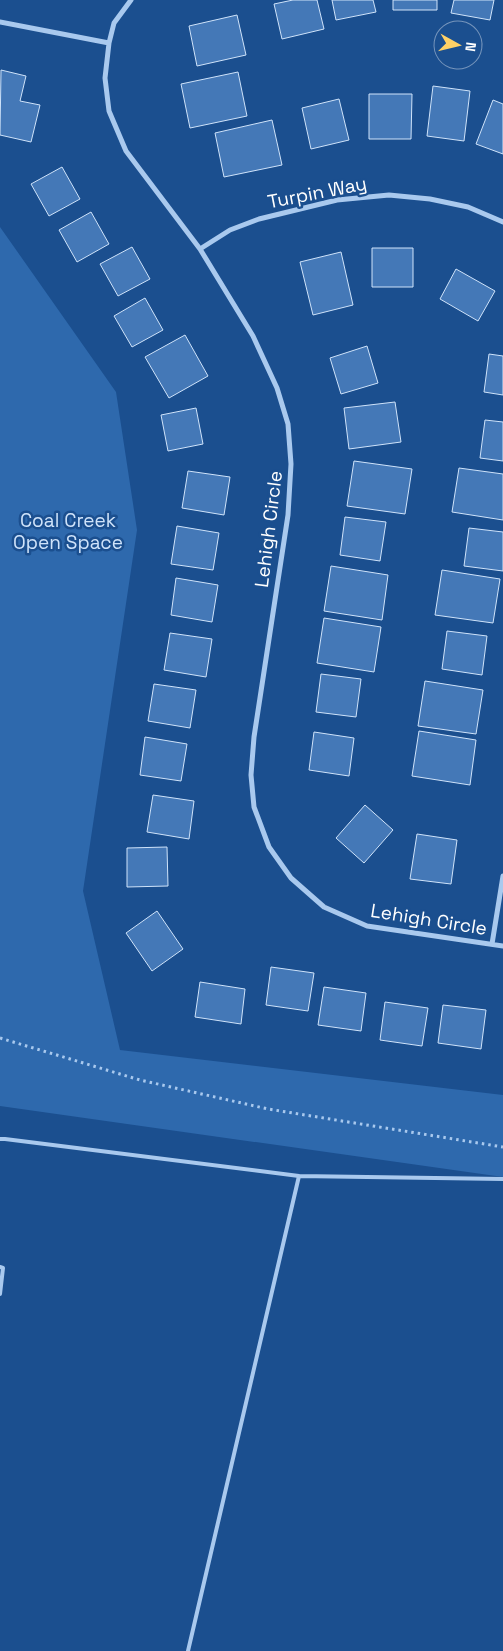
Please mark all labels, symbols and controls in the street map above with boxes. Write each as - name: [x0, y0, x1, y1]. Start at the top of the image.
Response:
- north arrow: [433, 20, 483, 70]
- text: N: [461, 41, 480, 53]
- street label: Turpin Way: [265, 171, 369, 214]
- street label: Lehigh Circle: [249, 469, 288, 589]
- park label: Coal Creek Open Space: [13, 508, 123, 555]
- street label: Lehigh Circle: [369, 898, 489, 941]

